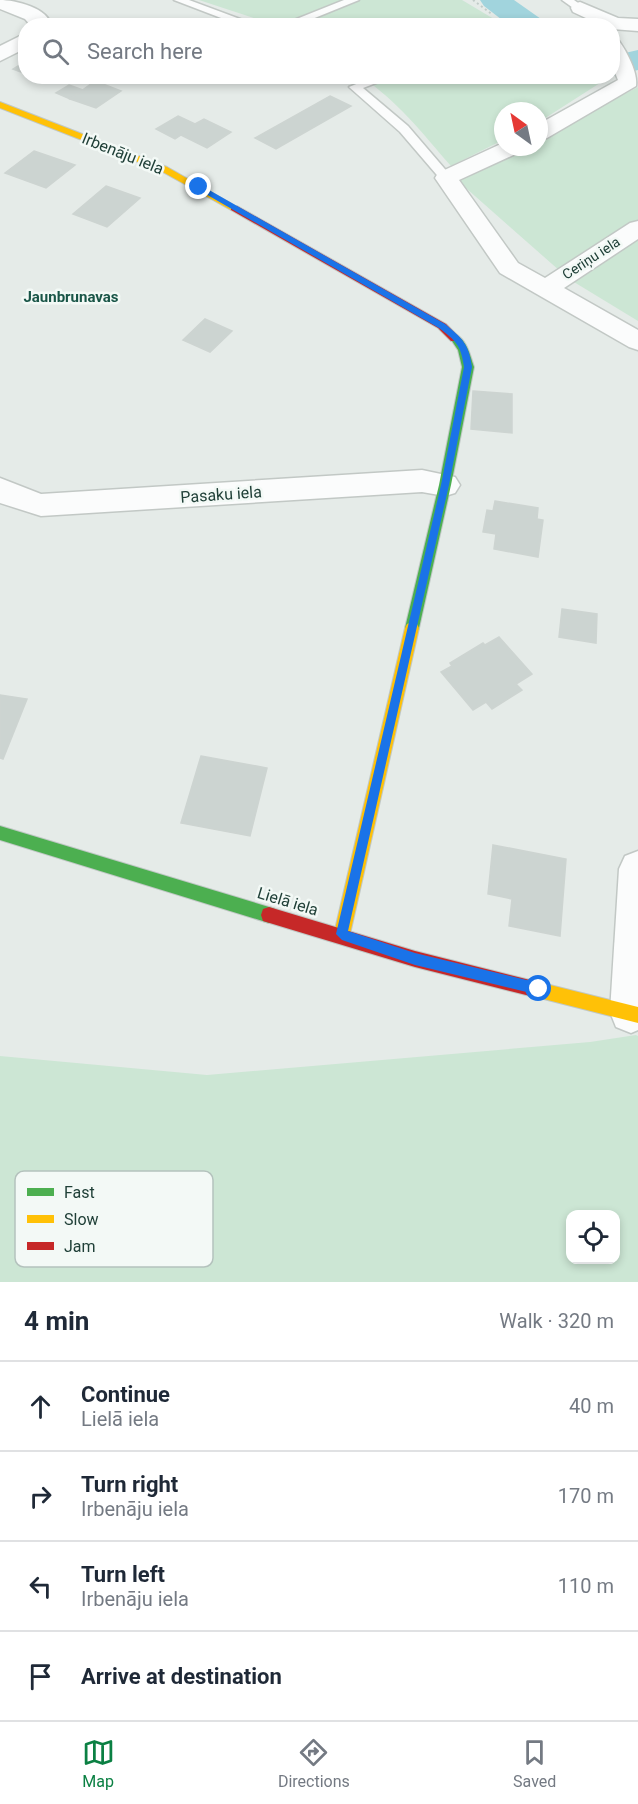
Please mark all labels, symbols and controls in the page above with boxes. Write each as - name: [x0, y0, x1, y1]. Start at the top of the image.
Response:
- search box: [18, 18, 620, 84]
- icon: search: [39, 35, 72, 68]
- text: Search here: [87, 39, 203, 64]
- north arrow: [494, 102, 548, 156]
- street label: Irbenāju iela: [79, 128, 166, 178]
- route end: [185, 173, 211, 199]
- street label: Ceriņu iela: [559, 233, 623, 283]
- district label: Jaunbrunavas: [23, 288, 119, 306]
- street label: Pasaku iela: [180, 482, 262, 507]
- street label: Lielā iela: [255, 883, 321, 920]
- route start: [525, 975, 551, 1001]
- legend: [15, 1171, 213, 1267]
- text: Fast: [64, 1183, 95, 1202]
- text: Slow: [64, 1210, 99, 1229]
- map controls: [566, 1210, 620, 1264]
- button: locate: [566, 1210, 620, 1264]
- text: Jam: [64, 1237, 96, 1256]
- text: 4 min: [24, 1306, 89, 1336]
- text: Walk · 320 m: [499, 1309, 614, 1333]
- text: Continue: [81, 1382, 170, 1407]
- icon: ahead: [24, 1390, 57, 1423]
- text: 40 m: [569, 1394, 614, 1418]
- text: Lielā iela: [81, 1407, 159, 1431]
- text: Turn right: [81, 1472, 178, 1497]
- icon: right: [24, 1480, 57, 1513]
- text: 170 m: [558, 1484, 614, 1508]
- text: Irbenāju iela: [81, 1497, 189, 1521]
- text: Turn left: [81, 1562, 165, 1587]
- icon: left: [24, 1570, 57, 1603]
- text: 110 m: [558, 1574, 614, 1598]
- text: Irbenāju iela: [81, 1587, 189, 1611]
- icon: arrive: [24, 1660, 57, 1693]
- text: Arrive at destination: [81, 1664, 282, 1689]
- tab: Map: [82, 1736, 115, 1791]
- tab: Directions: [278, 1736, 350, 1791]
- tab: Saved: [513, 1736, 556, 1791]

